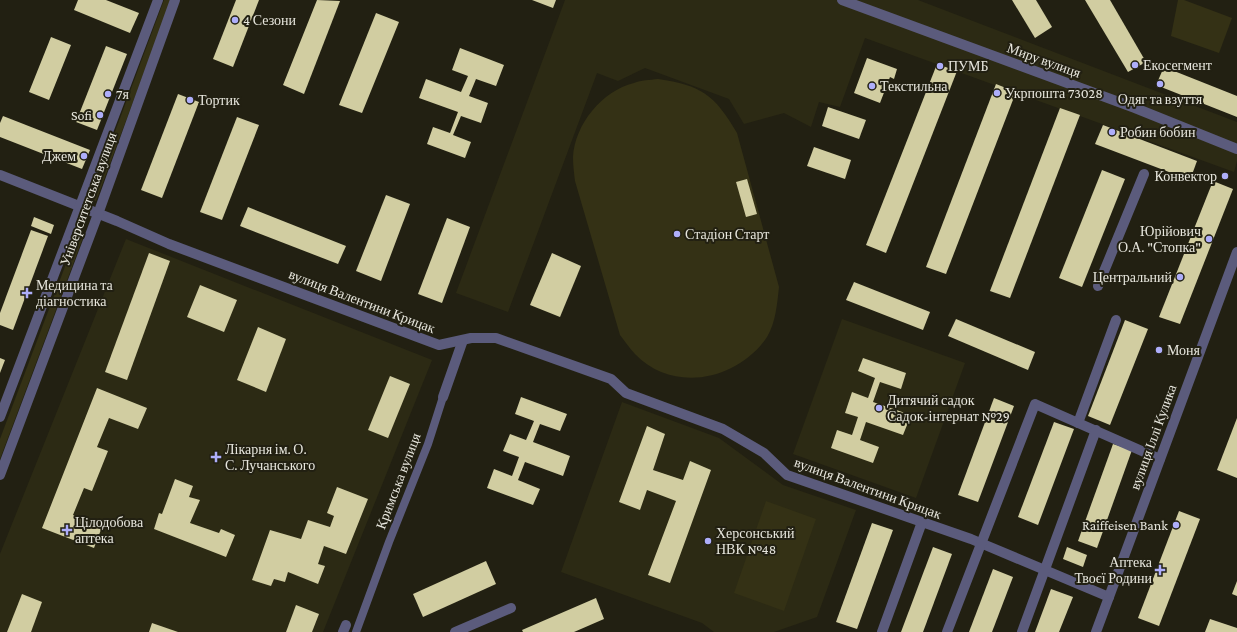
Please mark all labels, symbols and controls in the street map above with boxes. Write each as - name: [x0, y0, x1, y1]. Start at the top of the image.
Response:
- place label: 4 Сезони: [243, 12, 297, 28]
- marker: 4 Сезони: [230, 15, 240, 25]
- street label: Миру вулиця: [1005, 39, 1084, 81]
- place label: Екосегмент: [1143, 57, 1212, 73]
- place label: ПУМБ: [948, 58, 989, 74]
- marker: Екосегмент: [1130, 60, 1140, 70]
- marker: ПУМБ: [935, 61, 945, 71]
- place label: Текстильна: [880, 78, 948, 94]
- marker: Одяг та взуття: [1155, 79, 1165, 89]
- marker: Текстильна: [867, 81, 877, 91]
- place label: Укрпошта 73028: [1005, 85, 1103, 101]
- place label: 7я: [116, 86, 129, 102]
- marker: Укрпошта 73028: [992, 88, 1002, 98]
- marker: 7я: [103, 89, 113, 99]
- place label: Одяг та взуття: [1118, 91, 1203, 107]
- place label: Тортик: [198, 92, 240, 108]
- marker: Тортик: [185, 95, 195, 105]
- place label: Sofi: [71, 107, 93, 123]
- marker: Sofi: [95, 110, 105, 120]
- place label: Робин бобин: [1120, 124, 1196, 140]
- marker: Робин бобин: [1107, 127, 1117, 137]
- street label: Університетська вулиця: [56, 129, 120, 268]
- place label: Джем: [42, 148, 76, 164]
- marker: Джем: [79, 151, 89, 161]
- place label: Конвектор: [1155, 168, 1217, 184]
- marker: Конвектор: [1220, 171, 1230, 181]
- place label: Юрійович О.А. "Стопка": [1118, 223, 1201, 255]
- place label: Стадіон Старт: [685, 226, 769, 242]
- marker: Стадіон Старт: [672, 229, 682, 239]
- marker: Юрійович О.А. "Стопка": [1204, 234, 1214, 244]
- street label: вулиця Валентини Крицак: [287, 266, 438, 336]
- place label: Центральний: [1093, 269, 1173, 285]
- marker: Центральний: [1175, 272, 1185, 282]
- place label: Медицина та діагностика: [36, 277, 114, 309]
- marker: Медицина та діагностика: [21, 287, 33, 299]
- place label: Моня: [1167, 342, 1201, 358]
- marker: Моня: [1154, 345, 1164, 355]
- street label: вулиця Іллі Кулика: [1127, 382, 1180, 492]
- place label: Дитячий садок Садок-інтернат №29: [887, 392, 1010, 424]
- marker: Дитячий садок Садок-інтернат №29: [874, 403, 884, 413]
- street label: Кримська вулиця: [372, 430, 424, 531]
- place label: Лікарня ім. О. С. Лучанського: [225, 441, 315, 473]
- marker: Лікарня ім. О. С. Лучанського: [210, 451, 222, 463]
- street label: вулиця Валентини Крицак: [792, 454, 944, 522]
- place label: Цiлодобова аптека: [75, 514, 144, 546]
- place label: Raiffeisen Bank: [1082, 517, 1168, 533]
- marker: Raiffeisen Bank: [1171, 520, 1181, 530]
- marker: Цiлодобова аптека: [62, 525, 72, 535]
- place label: Херсонський НВК №48: [716, 525, 795, 557]
- marker: Херсонський НВК №48: [703, 536, 713, 546]
- place label: Аптека Твоєї Родини: [1074, 554, 1153, 586]
- marker: Аптека Твоєї Родини: [1155, 565, 1165, 575]

